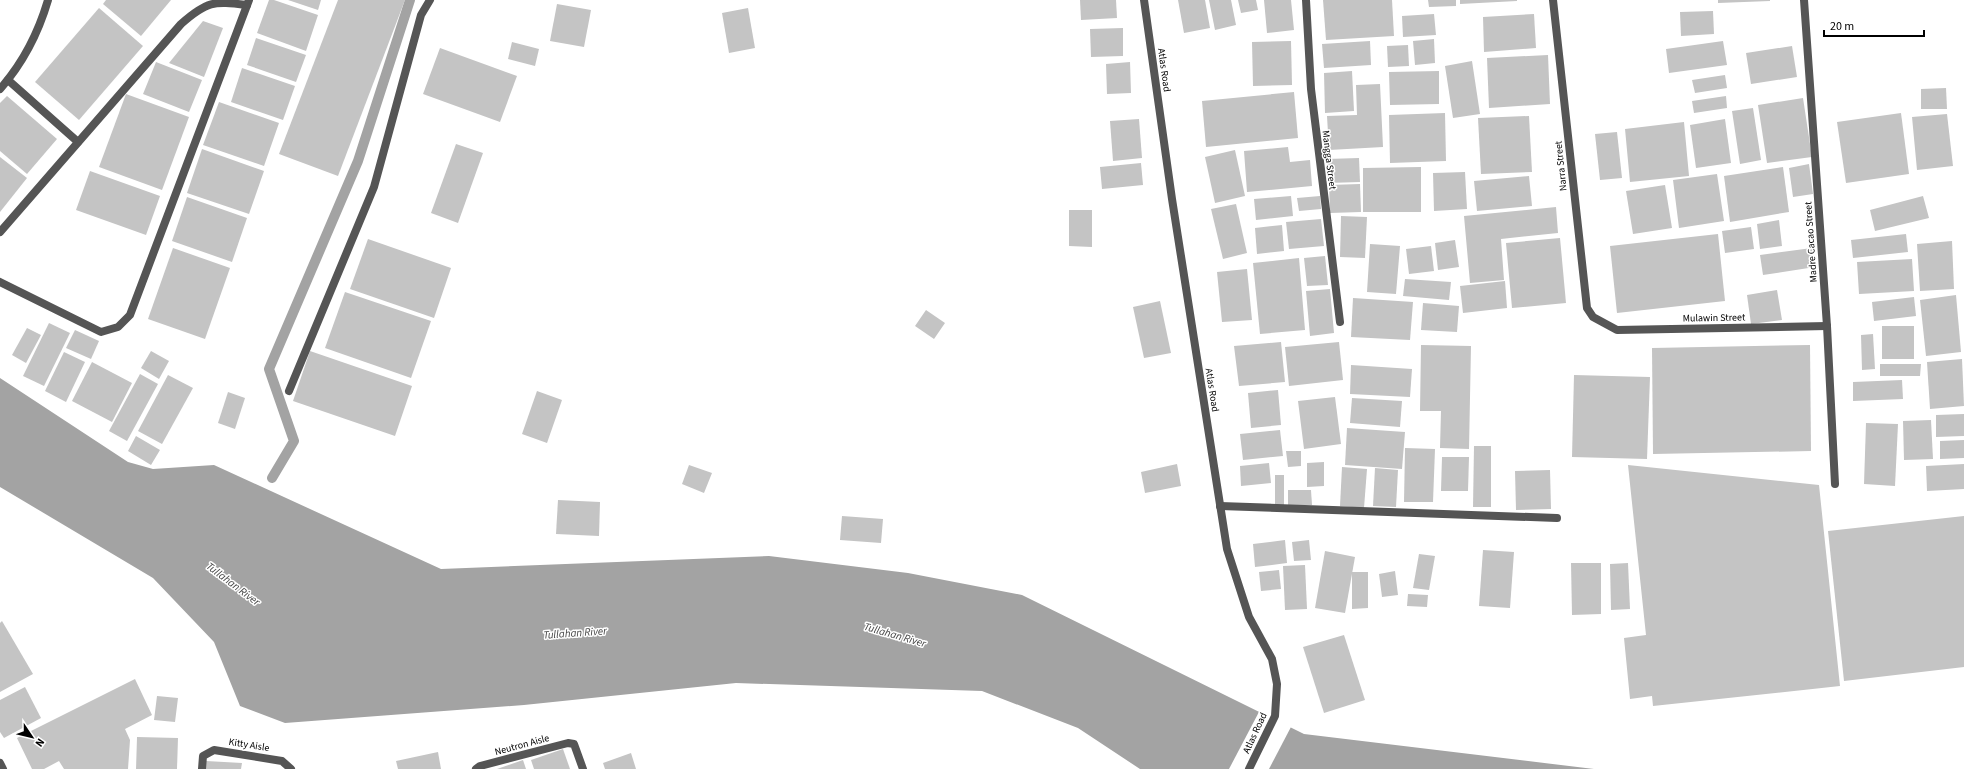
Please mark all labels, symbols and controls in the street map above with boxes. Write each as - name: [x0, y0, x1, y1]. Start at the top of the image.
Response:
- scale bar: [1824, 12, 1924, 38]
- text: 20 m: [1830, 18, 1854, 35]
- street label: Atlas Road: [1154, 47, 1174, 93]
- street label: Mangga Street: [1318, 129, 1340, 191]
- street label: Narra Street: [1551, 140, 1571, 192]
- street label: Madre Cacao Street: [1801, 201, 1821, 283]
- street label: Mulawin Street: [1683, 310, 1746, 326]
- street label: Atlas Road: [1202, 367, 1222, 413]
- water label: Tullahan River: [203, 559, 264, 610]
- water label: Tullahan River: [862, 619, 929, 651]
- water label: Tullahan River: [543, 623, 609, 643]
- street label: Atlas Road: [1239, 710, 1271, 756]
- north arrow: [12, 717, 52, 757]
- street label: Neutron Aisle: [493, 731, 551, 759]
- text: N: [32, 735, 48, 750]
- street label: Kitty Aisle: [228, 735, 270, 755]

